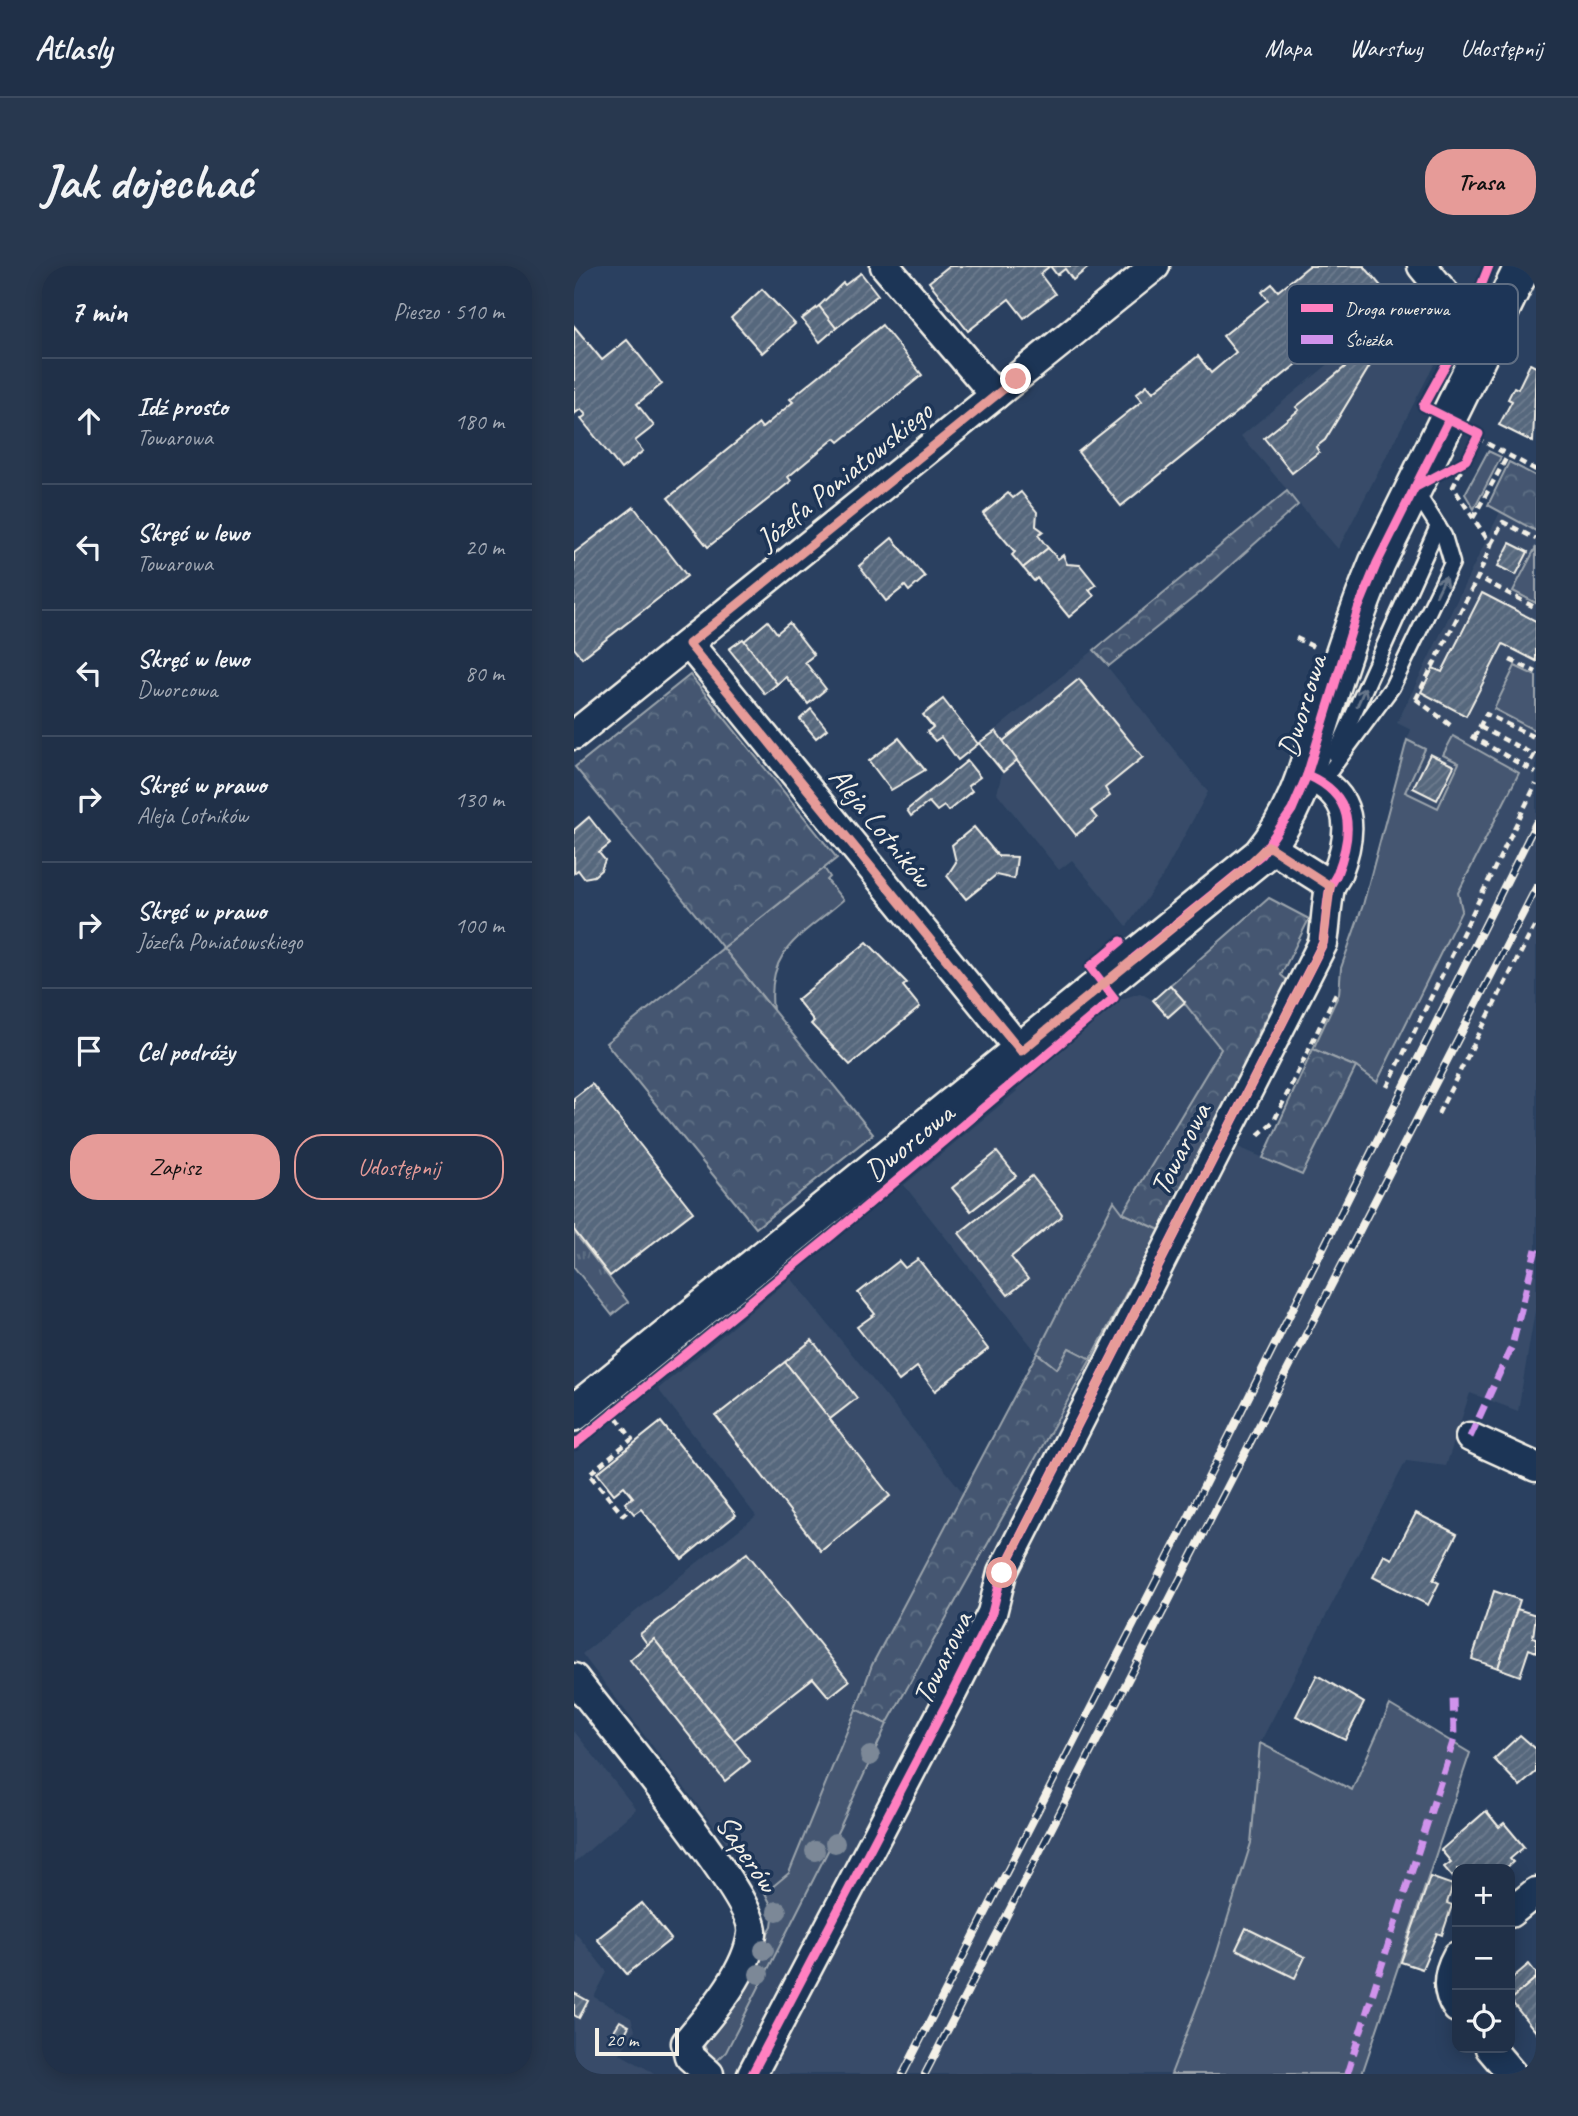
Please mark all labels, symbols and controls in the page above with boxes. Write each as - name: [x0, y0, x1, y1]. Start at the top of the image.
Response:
- text: Atlasly: [35, 27, 112, 69]
- text: Mapa: [1265, 33, 1311, 63]
- text: Warstwy: [1349, 33, 1422, 63]
- text: Udostępnij: [1460, 33, 1543, 63]
- button: Trasa: [1425, 149, 1536, 215]
- text: Jak dojechać: [42, 151, 253, 213]
- legend: [1287, 284, 1518, 364]
- text: 7 min: [70, 293, 127, 331]
- text: Pieszo · 510 m: [393, 297, 504, 326]
- text: Droga rowerowa: [1345, 297, 1452, 321]
- text: Ścieżka: [1345, 328, 1394, 352]
- route end: [1000, 363, 1031, 394]
- text: Idź prosto: [137, 390, 228, 423]
- street label: Józefa Poniatowskiego: [747, 391, 941, 559]
- icon: ahead: [70, 402, 108, 440]
- text: 180 m: [455, 407, 504, 436]
- text: Towarowa: [137, 423, 213, 452]
- text: Skręć w lewo: [137, 516, 249, 549]
- icon: left: [70, 528, 108, 566]
- text: 20 m: [465, 533, 504, 562]
- text: Towarowa: [137, 549, 213, 578]
- one-way arrow: [1435, 575, 1448, 597]
- text: Skręć w lewo: [137, 642, 249, 675]
- street label: Dworcowa: [1269, 648, 1336, 761]
- icon: left: [70, 654, 108, 692]
- text: 80 m: [465, 659, 504, 688]
- text: Dworcowa: [137, 675, 217, 704]
- one-way arrow: [1355, 687, 1368, 708]
- street label: Aleja Lotników: [821, 759, 943, 897]
- text: Skręć w prawo: [137, 768, 266, 801]
- icon: right: [70, 780, 108, 818]
- text: 130 m: [455, 785, 504, 814]
- text: Aleja Lotników: [137, 801, 248, 830]
- text: Skręć w prawo: [137, 894, 266, 927]
- icon: right: [70, 906, 108, 944]
- text: 100 m: [455, 911, 504, 940]
- text: Józefa Poniatowskiego: [137, 927, 303, 956]
- icon: arrive: [70, 1032, 108, 1070]
- text: Cel podróży: [137, 1035, 235, 1068]
- street label: Dworcowa: [856, 1093, 964, 1190]
- street label: Towarowa: [1141, 1095, 1220, 1202]
- button: Zapisz: [70, 1134, 280, 1200]
- button: Udostępnij: [294, 1134, 504, 1200]
- route start: [986, 1557, 1017, 1588]
- street label: Towarowa: [903, 1604, 982, 1711]
- street label: Saperów: [707, 1807, 788, 1901]
- map controls: [1452, 1864, 1515, 2053]
- button: +: [1452, 1864, 1515, 1927]
- button: −: [1452, 1927, 1515, 1990]
- button: locate: [1452, 1990, 1515, 2053]
- scale bar: [595, 2025, 679, 2057]
- text: 20 m: [606, 2028, 638, 2052]

